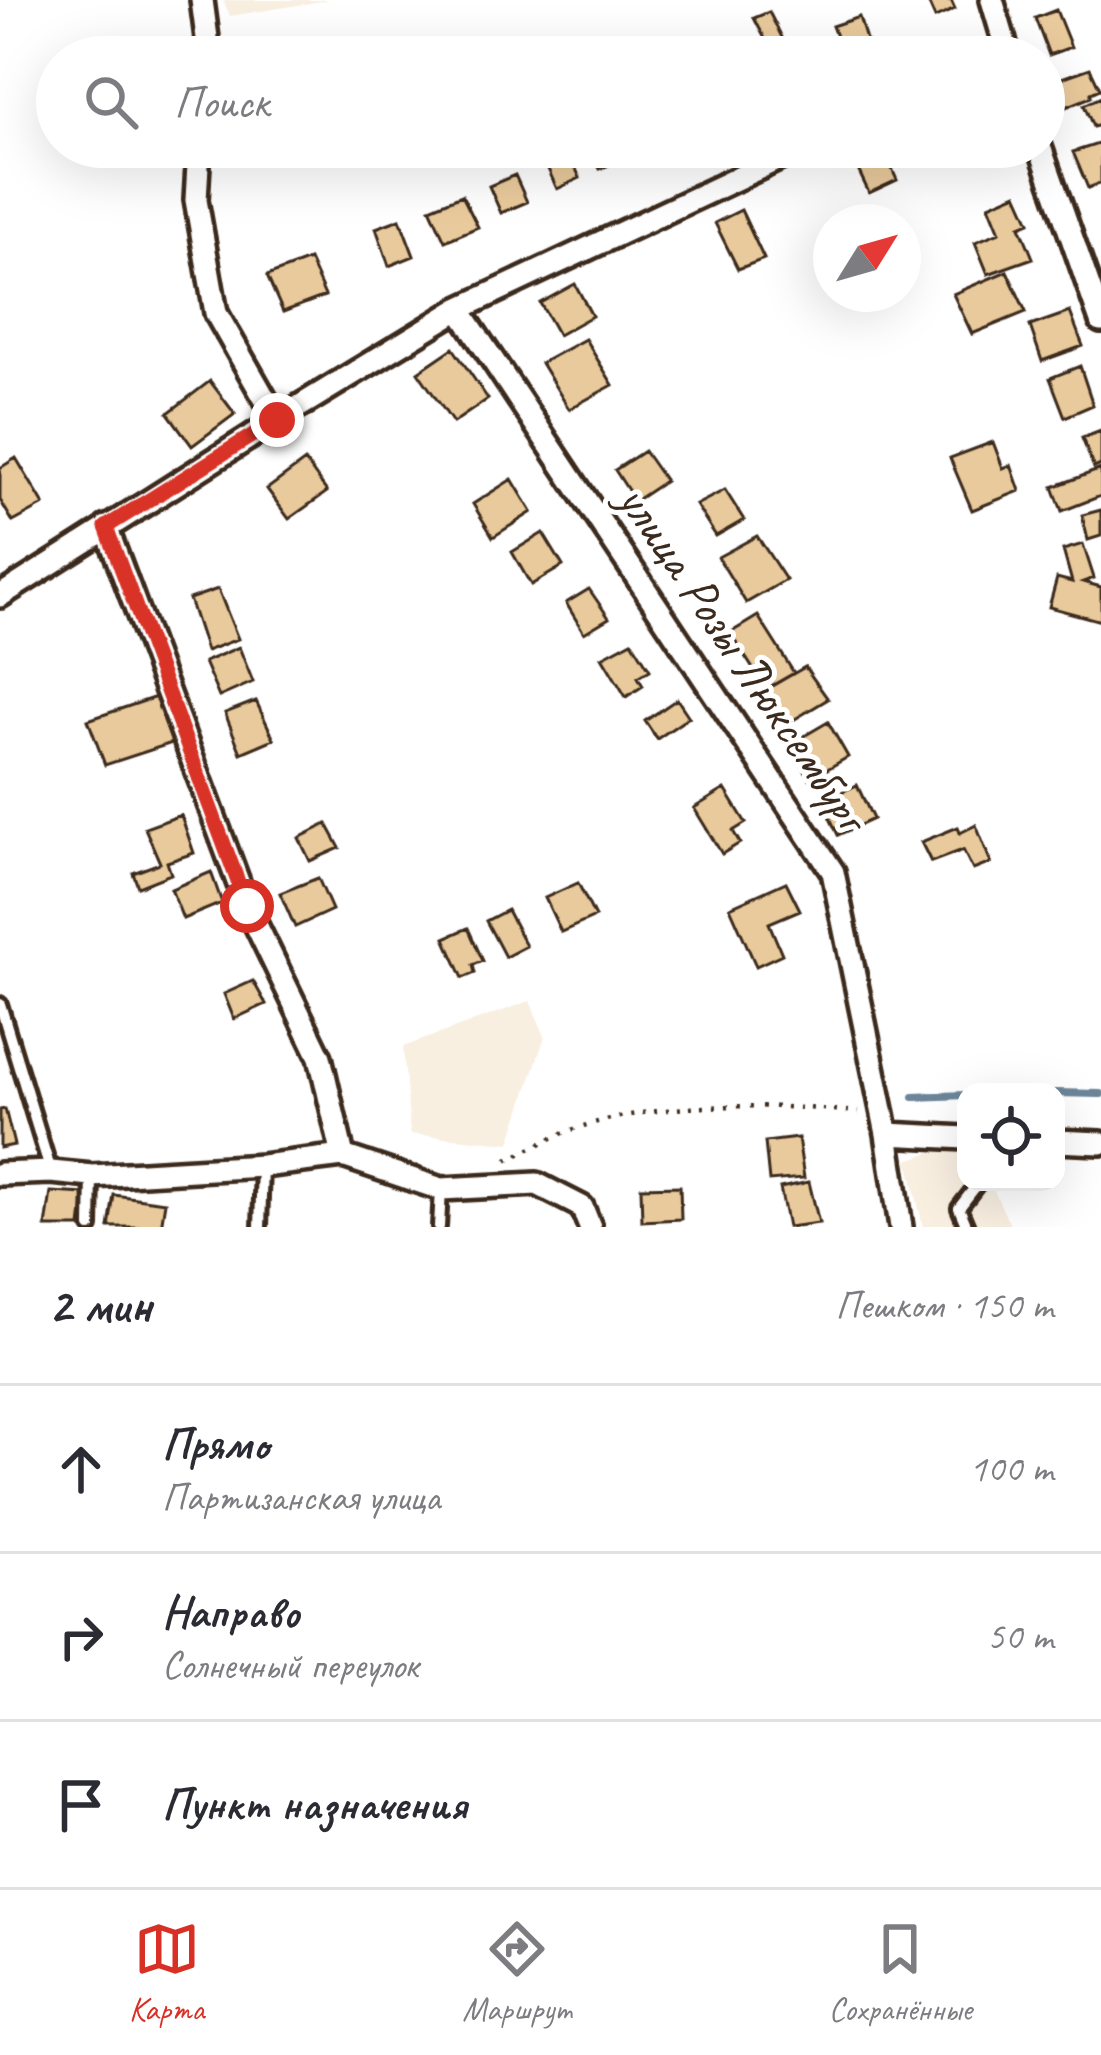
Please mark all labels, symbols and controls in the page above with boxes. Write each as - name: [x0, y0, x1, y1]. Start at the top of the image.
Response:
- search box: [36, 36, 1065, 168]
- icon: search: [78, 69, 144, 135]
- text: Поиск: [174, 74, 269, 131]
- north arrow: [813, 204, 921, 312]
- route end: [250, 393, 304, 447]
- street label: улица Розы Люксембург: [602, 469, 886, 847]
- route start: [220, 879, 274, 933]
- map controls: [957, 1083, 1065, 1191]
- button: locate: [957, 1083, 1065, 1191]
- text: 2 мин: [48, 1273, 152, 1337]
- text: Пешком · 150 m: [835, 1281, 1053, 1330]
- text: Прямо: [162, 1416, 269, 1473]
- icon: ahead: [48, 1436, 114, 1502]
- text: 100 m: [969, 1444, 1053, 1493]
- text: Партизанская улица: [162, 1473, 440, 1522]
- text: Направо: [162, 1584, 300, 1641]
- icon: right: [48, 1604, 114, 1670]
- text: 50 m: [987, 1612, 1053, 1661]
- text: Солнечный переулок: [162, 1641, 418, 1690]
- icon: arrive: [48, 1772, 114, 1838]
- text: Пункт назначения: [162, 1776, 467, 1833]
- tab: Карта: [129, 1916, 204, 2030]
- tab: Маршрут: [462, 1916, 571, 2030]
- tab: Сохранённые: [829, 1916, 972, 2030]

